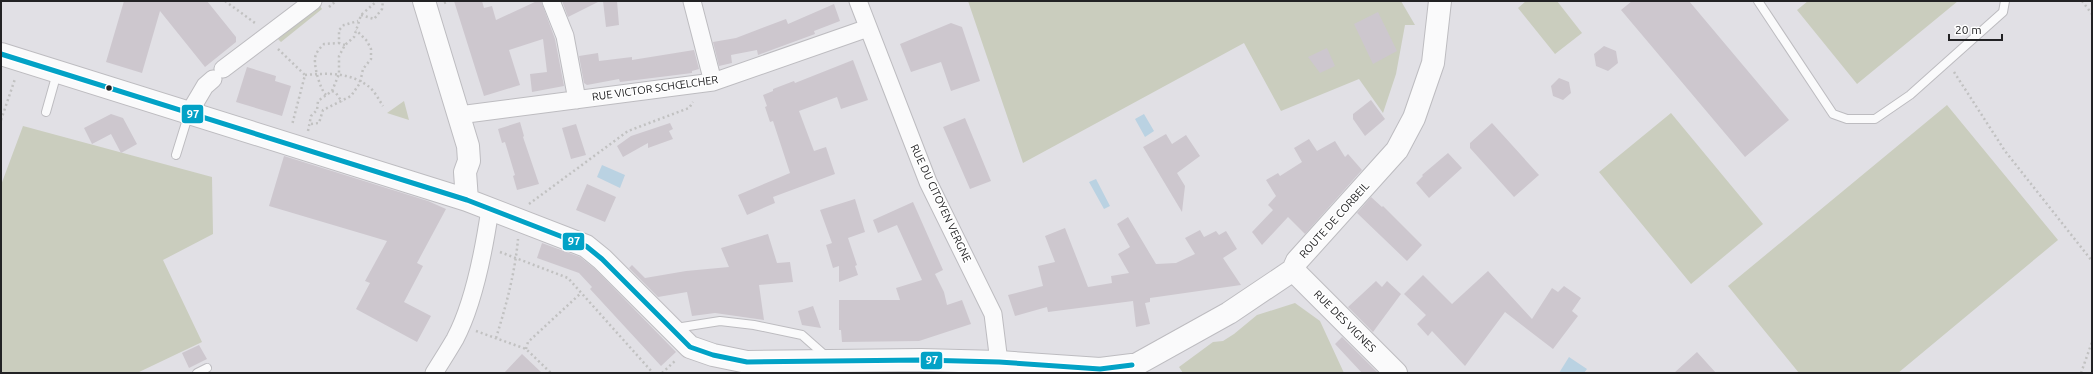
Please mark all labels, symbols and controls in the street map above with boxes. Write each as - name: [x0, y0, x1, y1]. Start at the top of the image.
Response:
- scale bar: [1949, 16, 2002, 42]
- text: 20 m: [1955, 23, 1982, 36]
- street label: RUE VICTOR SCHŒLCHER: [591, 73, 719, 103]
- unlabelled marker: [104, 83, 114, 93]
- line badge: 97: [181, 104, 204, 124]
- text: 97: [187, 108, 199, 120]
- street label: RUE DU CITOYEN VERGNE: [908, 142, 974, 264]
- street label: ROUTE DE CORBEIL: [1297, 179, 1371, 260]
- line badge: 97: [562, 232, 585, 251]
- text: 97: [568, 235, 580, 247]
- street label: RUE DES VIGNES: [1312, 288, 1378, 354]
- line badge: 97: [920, 351, 943, 370]
- text: 97: [926, 354, 938, 366]

